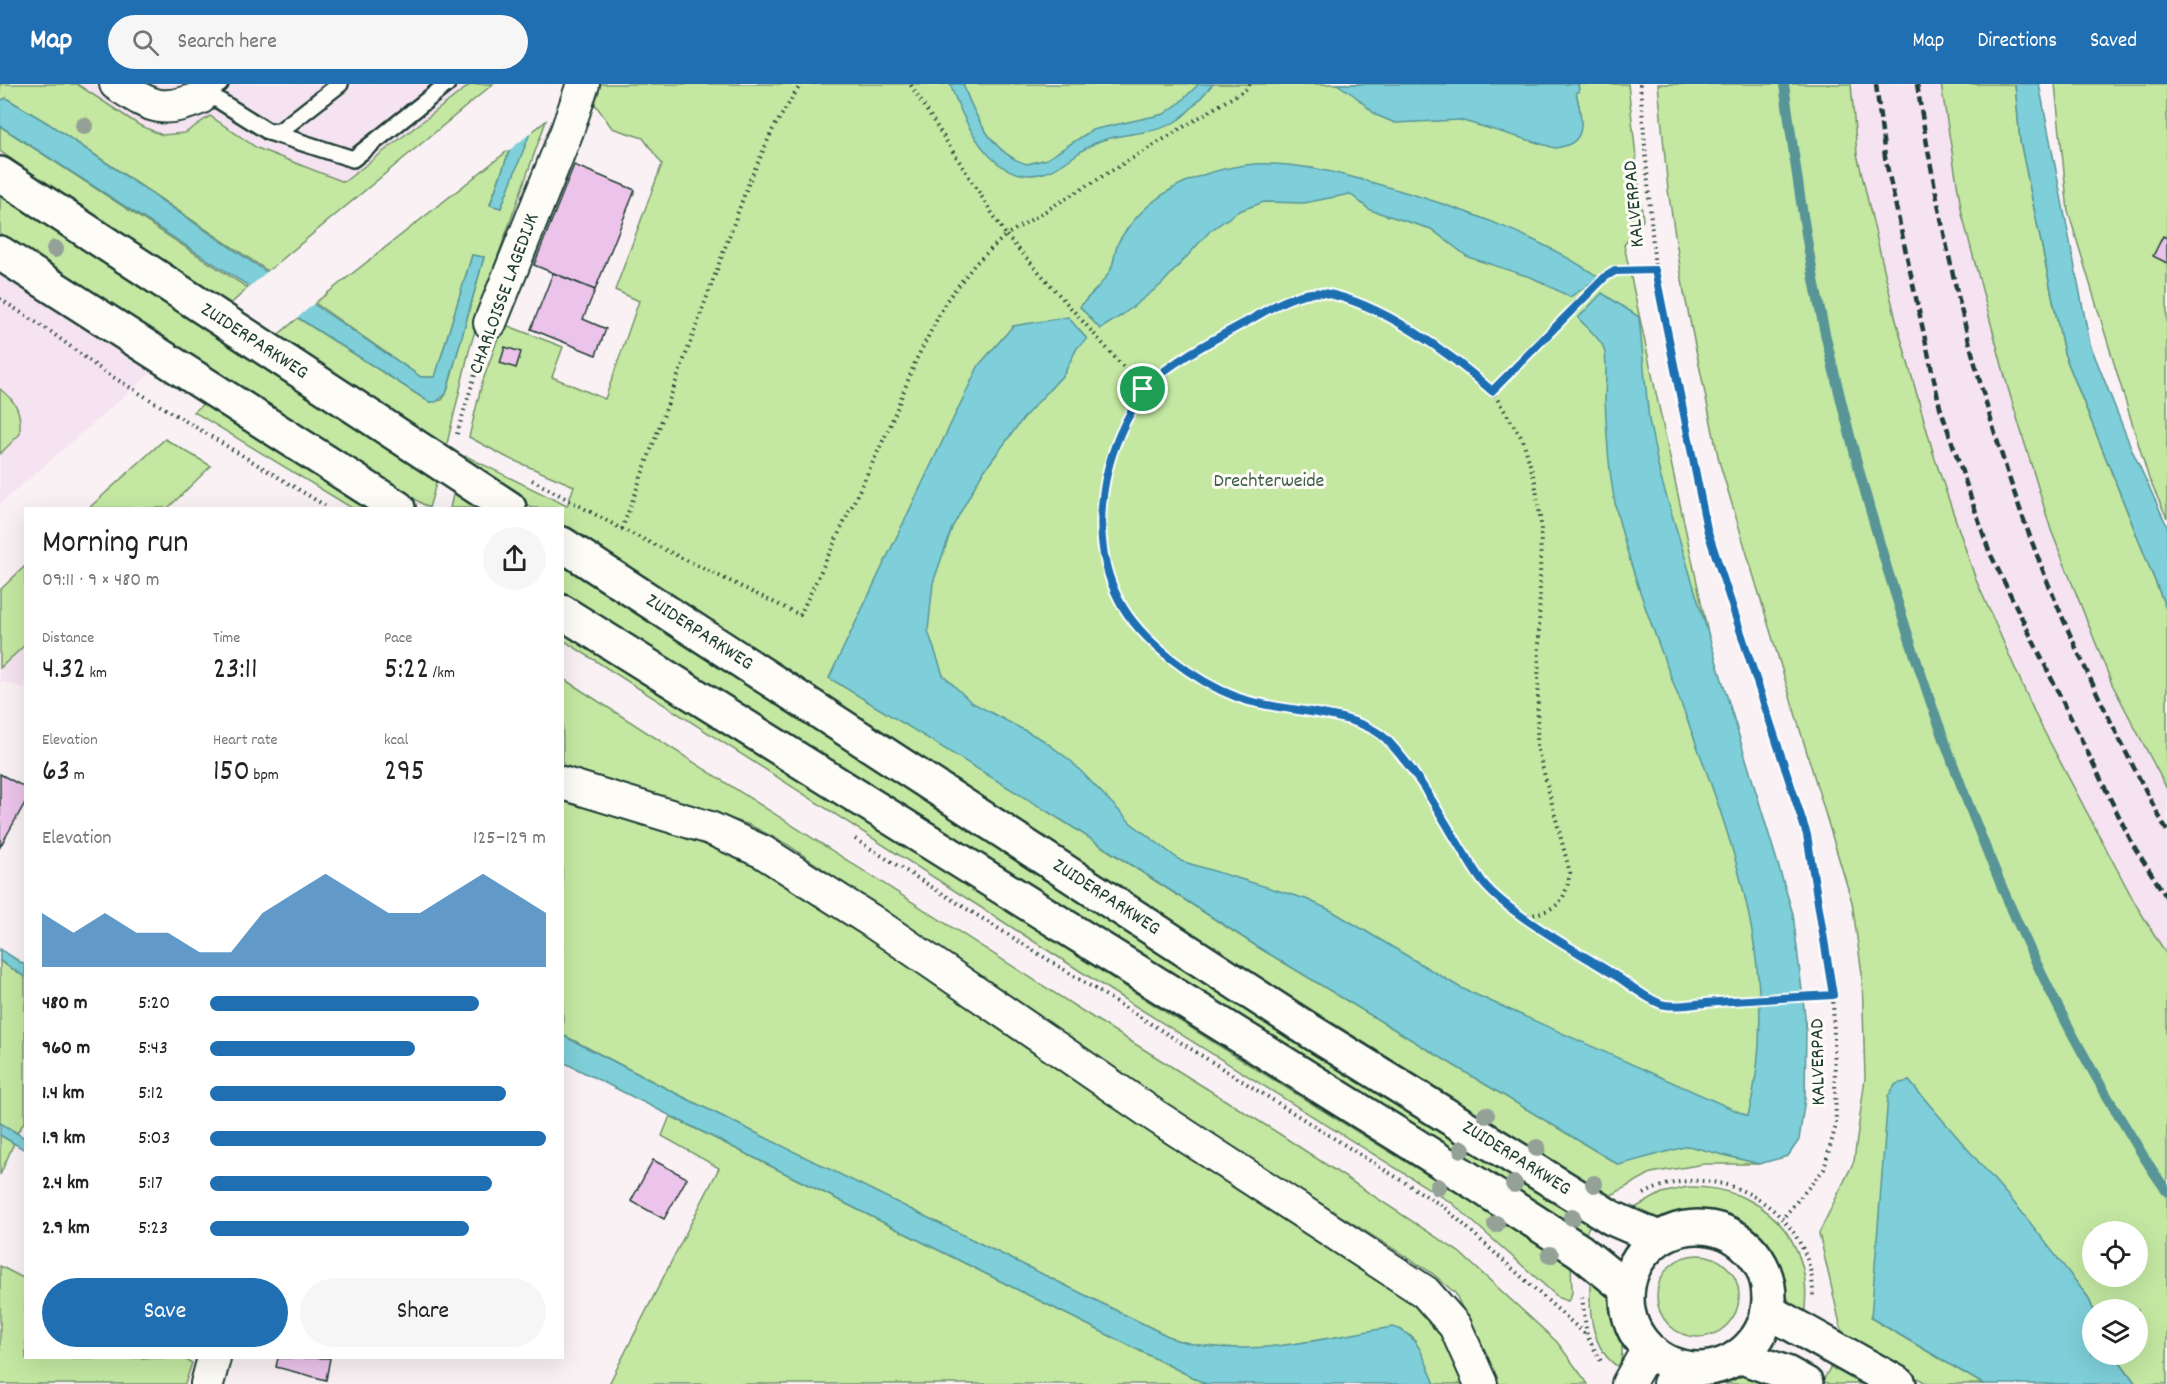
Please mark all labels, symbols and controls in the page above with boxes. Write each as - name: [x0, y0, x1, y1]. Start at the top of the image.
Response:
- search box: [108, 15, 528, 69]
- text: Map: [30, 22, 72, 62]
- icon: search: [129, 26, 162, 59]
- text: Search here: [177, 27, 277, 58]
- text: Map: [1913, 27, 1944, 57]
- text: Directions: [1977, 27, 2057, 57]
- text: Saved: [2090, 27, 2137, 57]
- street label: KALVERPAD: [1617, 159, 1653, 249]
- street label: CHARLOISSE LAGEDIJK: [463, 210, 547, 378]
- street label: ZUIDERPARKWEG: [195, 297, 313, 387]
- pin: [1117, 363, 1168, 414]
- icon: arrive: [1126, 372, 1159, 405]
- park label: Drechterweide: [1214, 468, 1325, 496]
- text: Morning run: [42, 521, 189, 568]
- button: share: [483, 527, 546, 590]
- text: 09:11 · 9 × 480 m: [42, 567, 160, 595]
- street label: ZUIDERPARKWEG: [640, 588, 758, 678]
- text: Distance: [42, 627, 94, 650]
- text: Time: [213, 627, 240, 650]
- text: Pace: [384, 627, 412, 650]
- text: 4.32: [42, 650, 86, 693]
- text: 23:11: [213, 650, 258, 693]
- text: 5:22: [384, 650, 429, 693]
- text: km: [86, 662, 107, 685]
- text: /km: [429, 662, 455, 685]
- text: Elevation: [42, 729, 98, 752]
- text: Heart rate: [213, 729, 278, 752]
- text: kcal: [384, 729, 408, 752]
- text: 63: [42, 752, 70, 795]
- text: 150: [213, 752, 250, 795]
- text: 295: [384, 752, 425, 795]
- text: m: [70, 764, 85, 787]
- text: bpm: [250, 764, 279, 787]
- text: Elevation: [42, 825, 112, 853]
- text: 125–129 m: [473, 825, 546, 853]
- street label: ZUIDERPARKWEG: [1047, 853, 1165, 943]
- text: 480 m: [42, 990, 88, 1018]
- text: 5:20: [138, 990, 170, 1018]
- street label: KALVERPAD: [1804, 1018, 1834, 1106]
- text: 960 m: [42, 1035, 90, 1063]
- text: 5:43: [138, 1035, 168, 1063]
- text: 1.4 km: [42, 1080, 85, 1108]
- text: 5:12: [138, 1080, 164, 1108]
- street label: ZUIDERPARKWEG: [1456, 1114, 1576, 1204]
- text: 1.9 km: [42, 1125, 85, 1153]
- text: 5:03: [138, 1125, 170, 1153]
- text: 2.4 km: [42, 1170, 89, 1198]
- text: 5:17: [138, 1170, 163, 1198]
- text: 2.9 km: [42, 1215, 90, 1243]
- text: 5:23: [138, 1215, 168, 1243]
- map controls: [2082, 1221, 2148, 1365]
- button: locate: [2082, 1221, 2148, 1287]
- button: Save: [42, 1278, 288, 1347]
- button: Share: [300, 1278, 546, 1347]
- button: layers: [2082, 1299, 2148, 1365]

